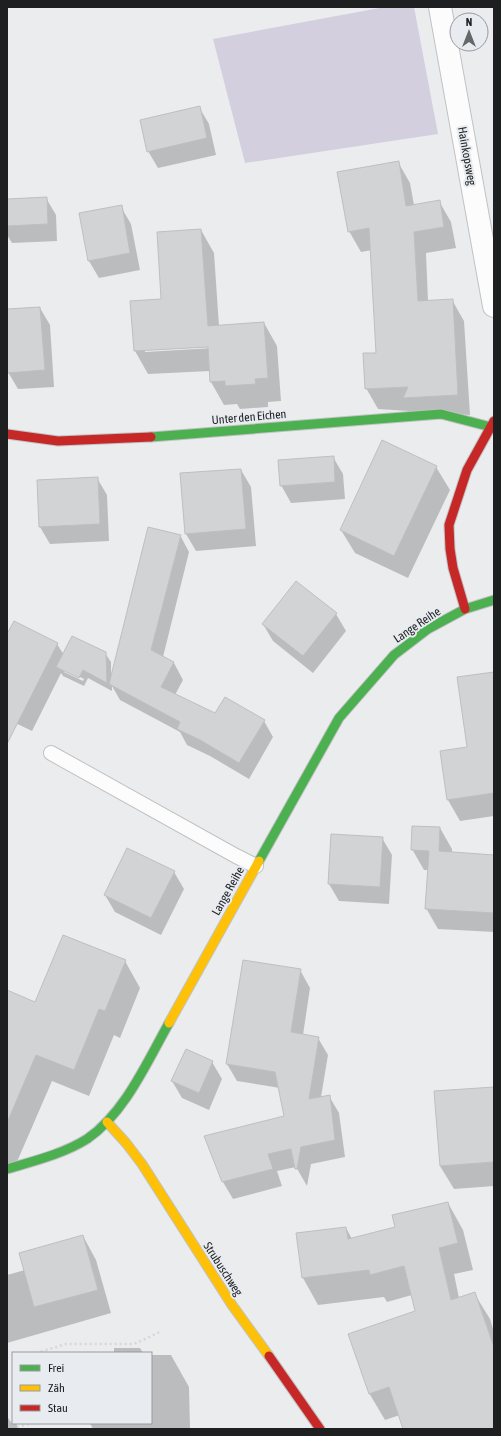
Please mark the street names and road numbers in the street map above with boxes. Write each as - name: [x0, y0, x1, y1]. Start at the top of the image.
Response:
- street label: Hainkopsweg: [455, 126, 479, 187]
- street label: Unter den Eichen: [211, 407, 287, 427]
- street label: Lange Reihe: [391, 604, 443, 646]
- street label: Lange Reihe: [209, 864, 247, 918]
- street label: Strubuschweg: [200, 1239, 246, 1299]

